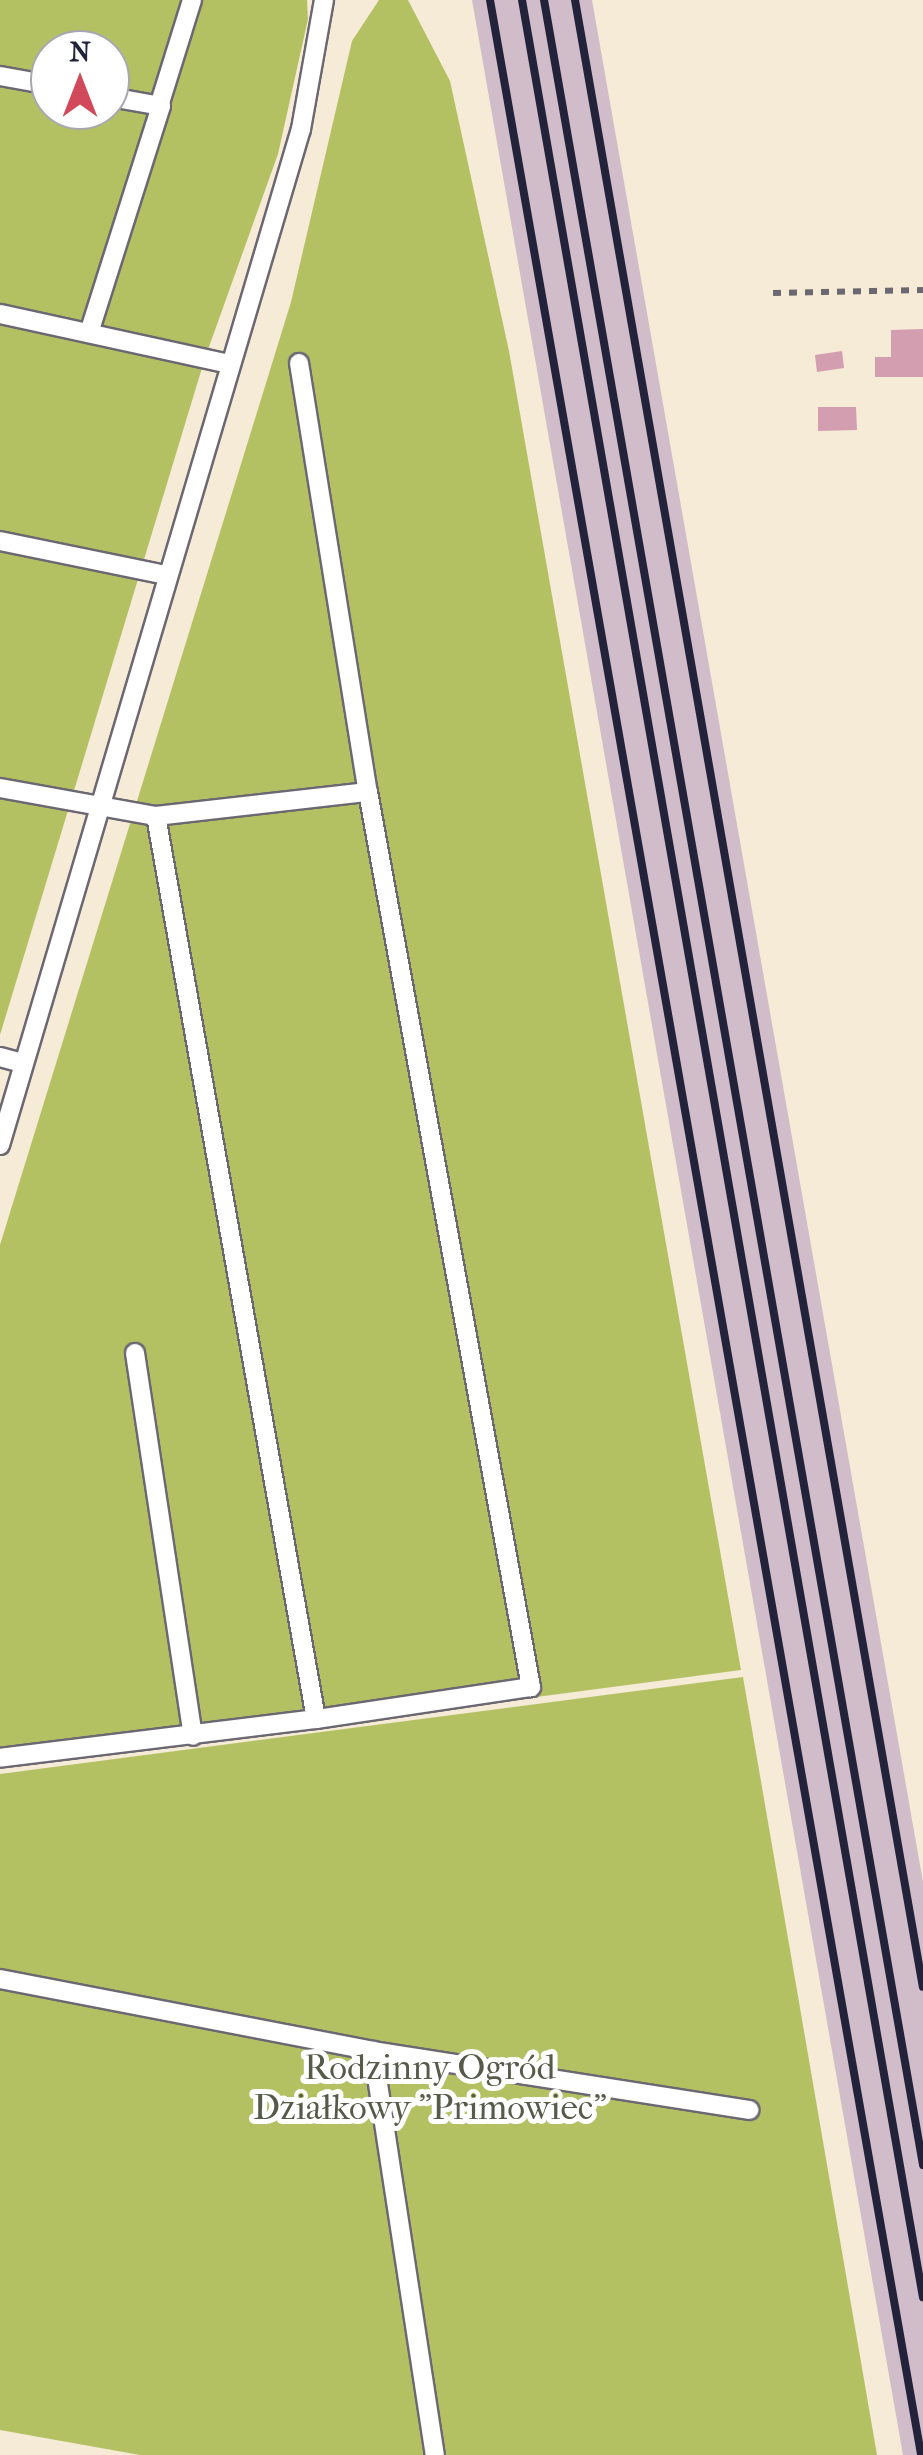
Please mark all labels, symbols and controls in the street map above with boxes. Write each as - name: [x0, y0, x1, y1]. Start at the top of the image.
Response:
- north arrow: [30, 30, 130, 130]
- text: N: [69, 35, 91, 68]
- park label: Rodzinny Ogród Działkowy "Primowiec": [253, 2047, 607, 2129]

